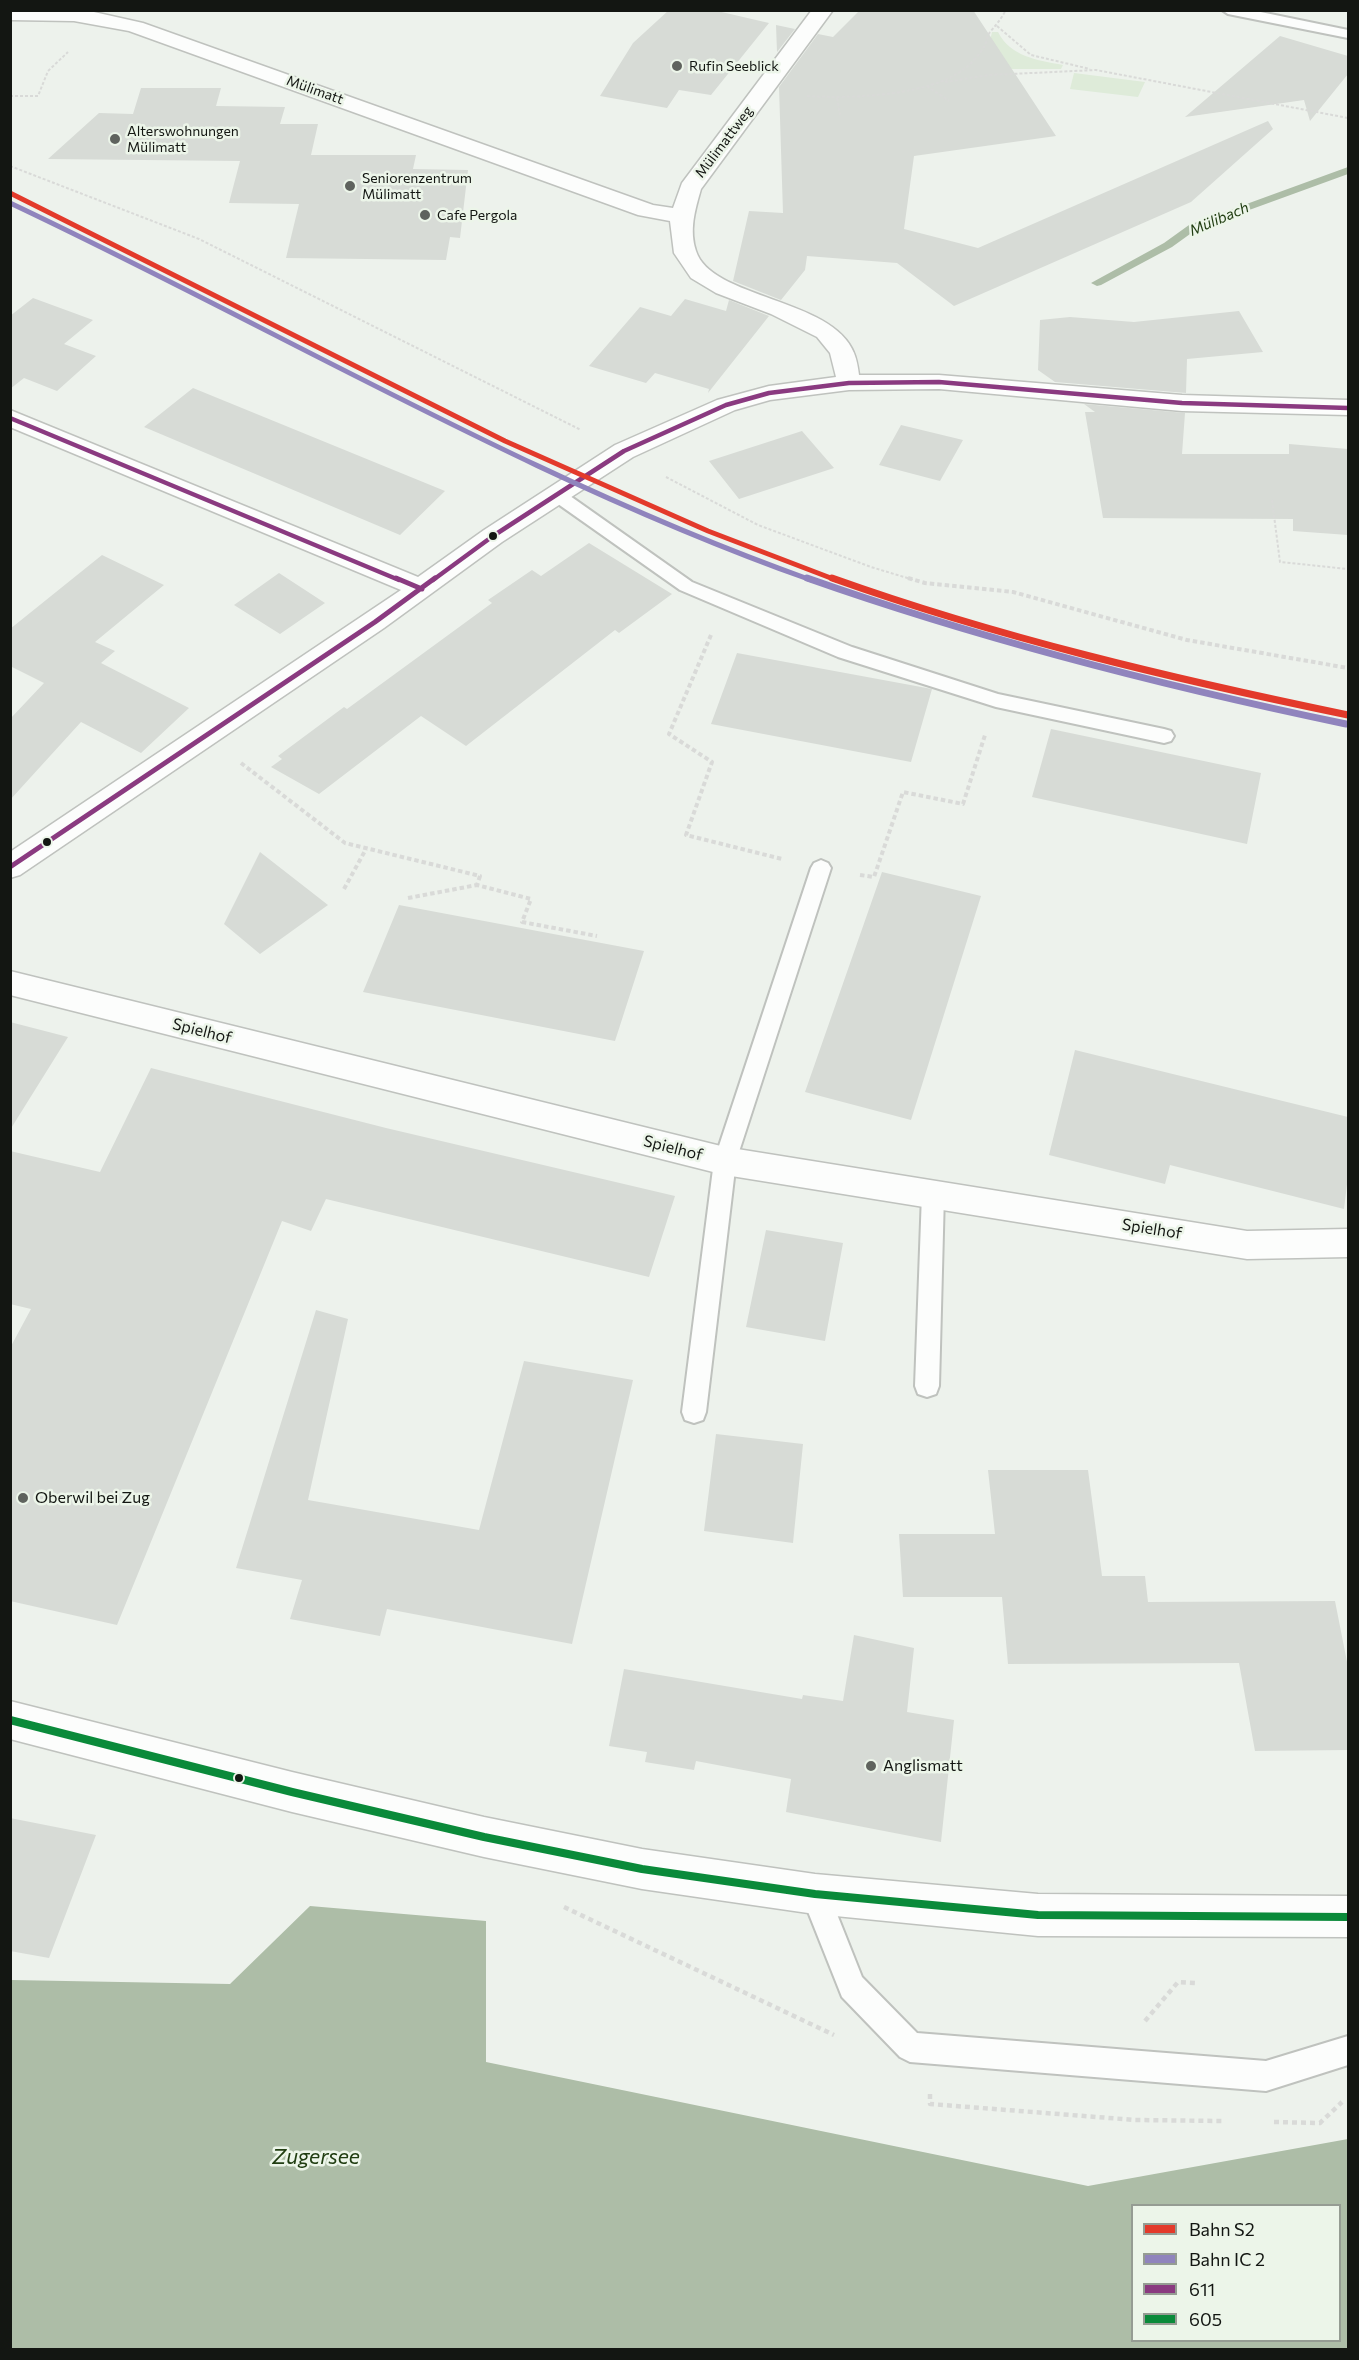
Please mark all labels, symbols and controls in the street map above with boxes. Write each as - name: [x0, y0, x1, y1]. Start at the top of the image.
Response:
- place label: Rufin Seeblick: [689, 58, 779, 74]
- marker: Rufin Seeblick: [670, 59, 684, 73]
- street label: Mülimatt: [284, 72, 346, 108]
- street label: Mülimattweg: [692, 103, 756, 181]
- place label: Alterswohnungen Mülimatt: [127, 123, 239, 156]
- marker: Alterswohnungen Mülimatt: [108, 132, 122, 146]
- place label: Seniorenzentrum Mülimatt: [362, 170, 472, 202]
- marker: Seniorenzentrum Mülimatt: [343, 179, 357, 193]
- water label: Mülibach: [1186, 198, 1252, 240]
- place label: Cafe Pergola: [437, 207, 517, 223]
- marker: Cafe Pergola: [418, 208, 432, 222]
- unlabelled marker: [487, 530, 499, 542]
- unlabelled marker: [41, 836, 53, 848]
- street label: Spielhof: [170, 1014, 234, 1048]
- street label: Spielhof: [641, 1131, 705, 1165]
- street label: Spielhof: [1121, 1215, 1183, 1243]
- place label: Oberwil bei Zug: [35, 1488, 150, 1508]
- marker: Oberwil bei Zug: [16, 1491, 30, 1505]
- place label: Anglismatt: [883, 1756, 963, 1776]
- marker: Anglismatt: [864, 1759, 878, 1773]
- unlabelled marker: [233, 1772, 245, 1784]
- water label: Zugersee: [272, 2144, 360, 2170]
- legend: [1131, 2204, 1341, 2342]
- text: Bahn S2: [1189, 2218, 1255, 2240]
- text: Bahn IC 2: [1189, 2248, 1265, 2270]
- text: 611: [1189, 2278, 1215, 2300]
- text: 605: [1189, 2308, 1222, 2330]

